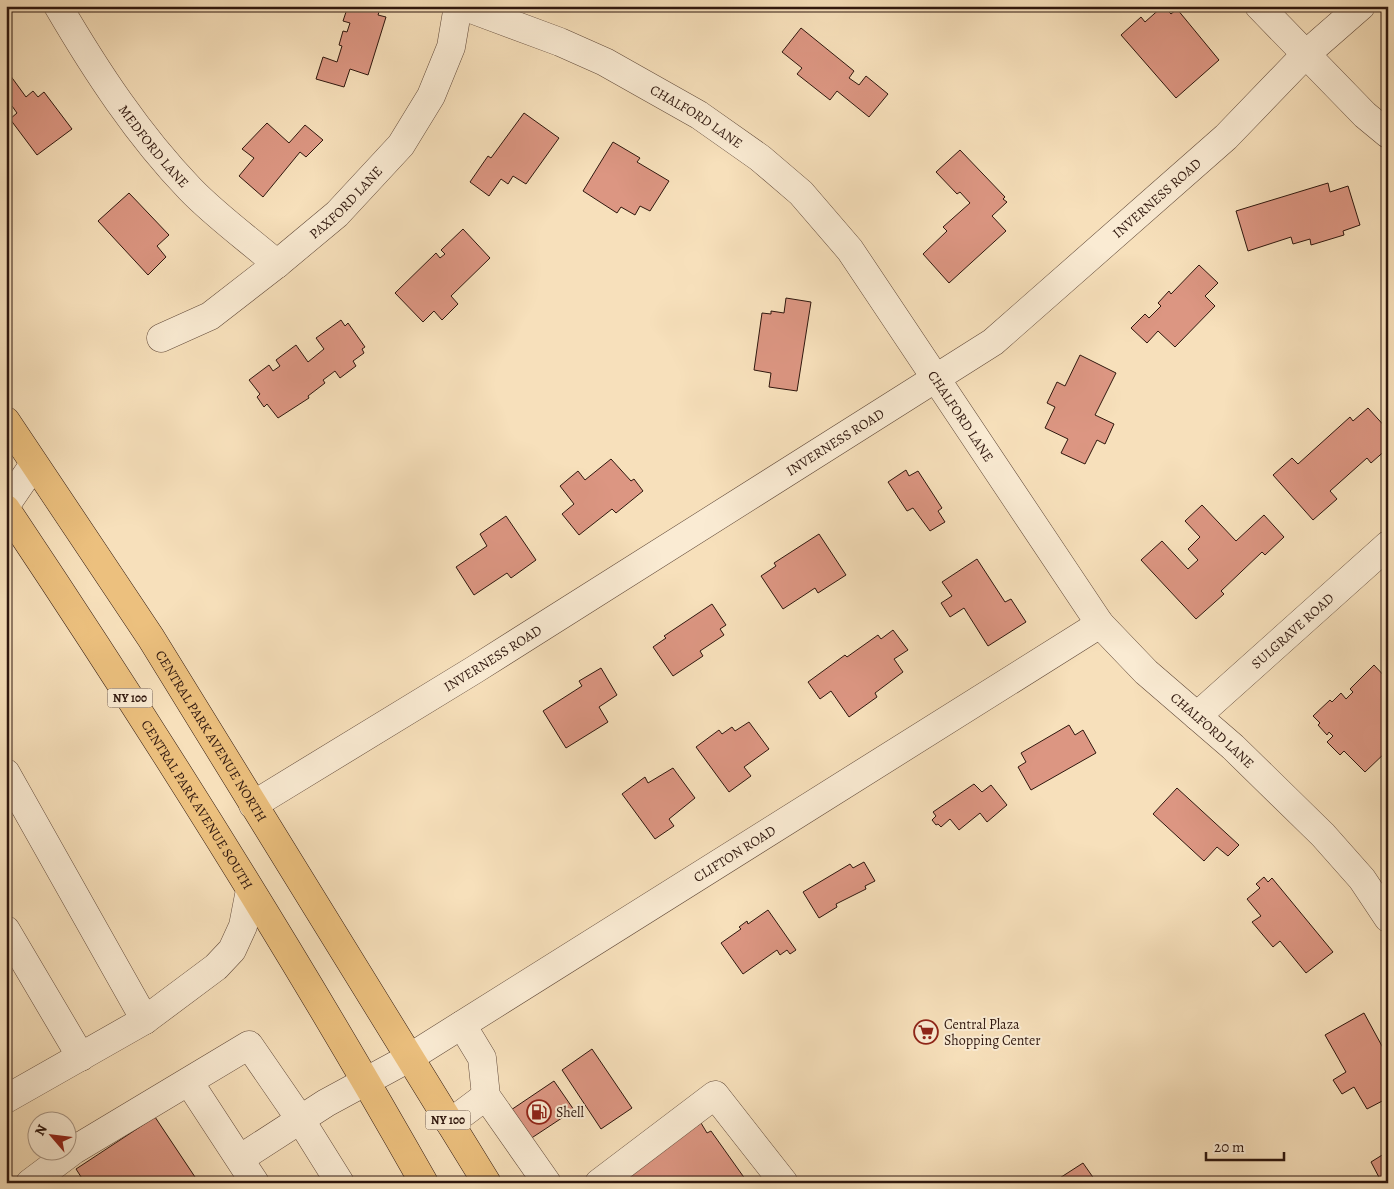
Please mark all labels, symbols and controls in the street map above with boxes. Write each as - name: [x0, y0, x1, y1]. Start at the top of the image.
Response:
- street label: CHALFORD LANE: [647, 80, 747, 152]
- street label: MEDFORD LANE: [114, 101, 193, 192]
- street label: INVERNESS ROAD: [1108, 154, 1205, 242]
- street label: PAXFORD LANE: [305, 162, 387, 243]
- street label: CHALFORD LANE: [924, 367, 998, 465]
- street label: INVERNESS ROAD: [782, 404, 888, 480]
- street label: SULGRAVE ROAD: [1247, 588, 1338, 673]
- street label: INVERNESS ROAD: [440, 620, 545, 696]
- street label: CENTRAL PARK AVENUE NORTH: [151, 646, 272, 825]
- road number: NY 100: [108, 688, 152, 708]
- street label: CHALFORD LANE: [1167, 688, 1259, 772]
- street label: CENTRAL PARK AVENUE SOUTH: [137, 716, 258, 893]
- street label: CLIFTON ROAD: [690, 820, 779, 887]
- place label: Central Plaza Shopping Center: [944, 1015, 1041, 1050]
- supermarket icon: Central Plaza Shopping Center: [913, 1019, 939, 1045]
- fuel station icon: Shell: [526, 1099, 552, 1125]
- place label: Shell: [556, 1103, 584, 1122]
- road number: NY 100: [426, 1110, 470, 1130]
- north arrow: [28, 1112, 78, 1162]
- text: N: [30, 1121, 52, 1139]
- scale bar: [1206, 1129, 1284, 1161]
- text: 20 m: [1214, 1137, 1245, 1157]

